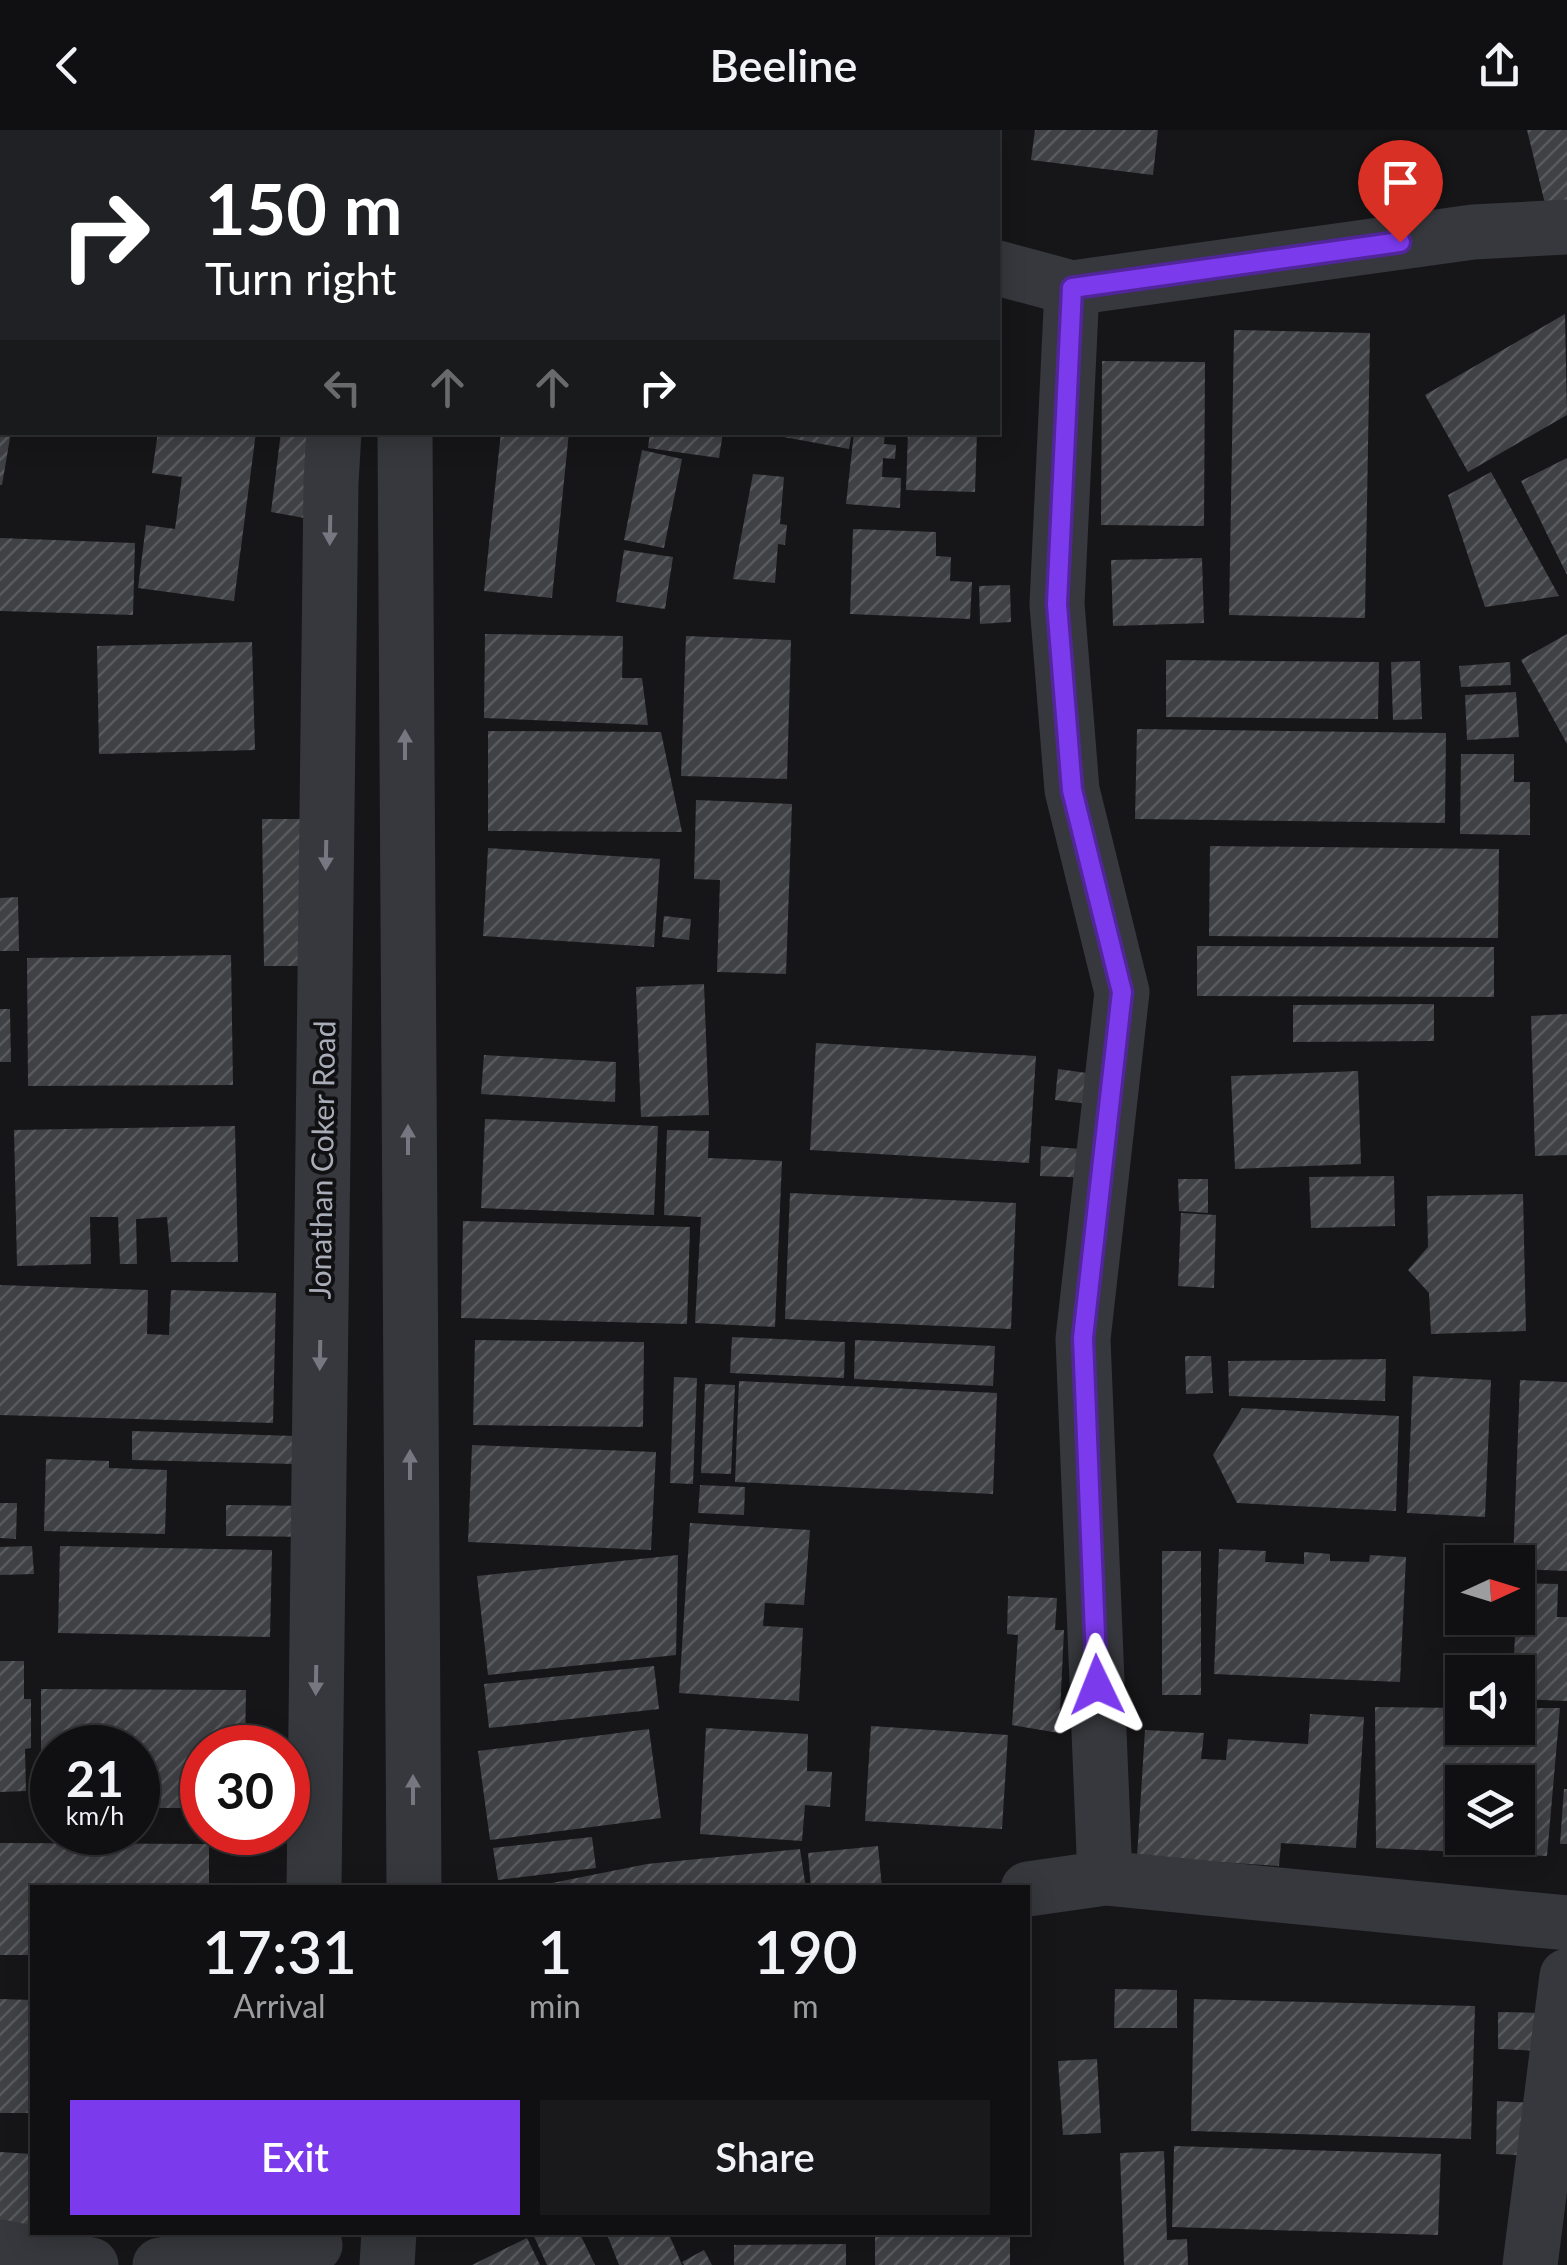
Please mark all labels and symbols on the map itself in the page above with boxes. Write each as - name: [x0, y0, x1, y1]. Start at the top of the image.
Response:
- pin: [1358, 140, 1443, 243]
- one-way arrow: [322, 514, 338, 546]
- one-way arrow: [397, 729, 413, 761]
- one-way arrow: [318, 839, 334, 871]
- street label: Jonathan Coker Road: [301, 1020, 341, 1300]
- one-way arrow: [400, 1124, 416, 1156]
- one-way arrow: [312, 1339, 328, 1371]
- one-way arrow: [402, 1449, 418, 1481]
- north arrow: [1445, 1545, 1535, 1635]
- position arrow: [1045, 1633, 1149, 1737]
- one-way arrow: [308, 1664, 324, 1696]
- speed limit sign: 30: [180, 1725, 310, 1855]
- one-way arrow: [405, 1774, 421, 1806]

